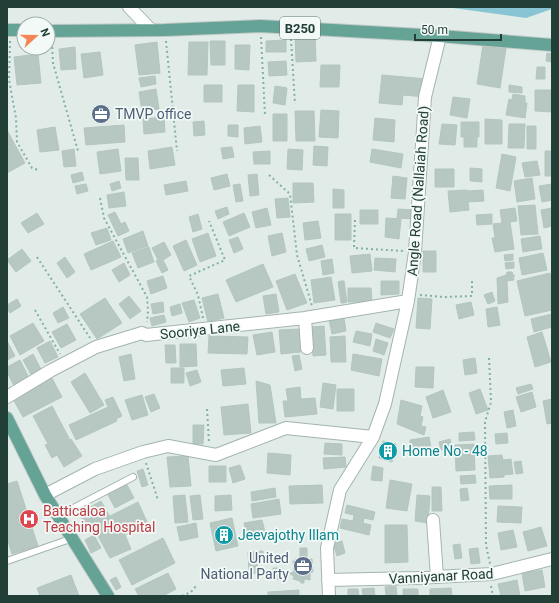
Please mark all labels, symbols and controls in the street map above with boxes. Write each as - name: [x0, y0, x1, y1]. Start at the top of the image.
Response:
- north arrow: [16, 16, 56, 56]
- scale bar: [415, 16, 501, 42]
- road number: B250: [280, 17, 320, 39]
- text: 50 m: [421, 23, 448, 37]
- text: N: [37, 27, 52, 39]
- office icon: TMVP office: [90, 103, 112, 125]
- street label: Angle Road (Nallaiah Road): [404, 105, 433, 277]
- place label: TMVP office: [115, 106, 191, 122]
- street label: Sooriya Lane: [159, 318, 241, 342]
- building icon: Home No - 48: [377, 440, 399, 462]
- place label: Home No - 48: [402, 443, 488, 459]
- place label: Batticaloa Teaching Hospital: [43, 503, 155, 535]
- hospital icon: Batticaloa Teaching Hospital: [18, 508, 40, 530]
- building icon: Jeevajothy Illam: [213, 524, 235, 546]
- place label: Jeevajothy Illam: [238, 527, 339, 543]
- place label: United National Party: [201, 550, 289, 582]
- office icon: United National Party: [292, 555, 314, 577]
- street label: Vanniyanar Road: [388, 565, 494, 587]

